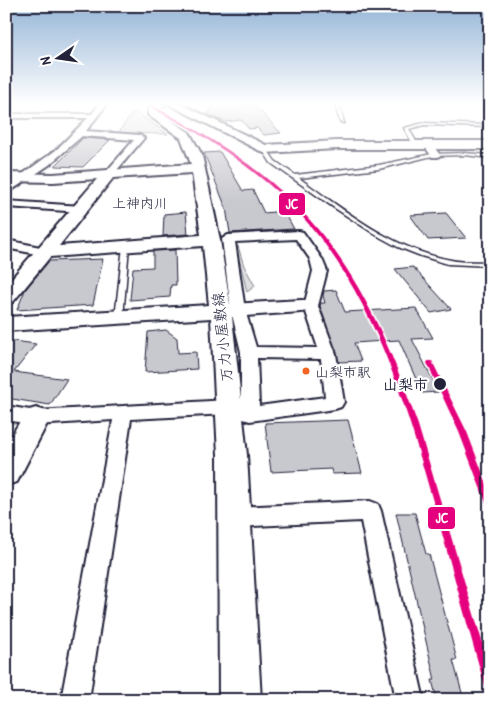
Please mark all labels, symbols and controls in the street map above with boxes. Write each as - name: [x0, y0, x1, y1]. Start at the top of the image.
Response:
- north arrow: [32, 32, 82, 82]
- text: N: [35, 55, 55, 67]
- line badge: JC: [278, 192, 306, 216]
- district label: 上神内川: [112, 193, 168, 212]
- text: JC: [286, 194, 299, 213]
- street label: 万力小屋敷線: [207, 291, 237, 383]
- place label: 山梨市駅: [315, 362, 371, 381]
- marker: 山梨市駅: [301, 366, 311, 376]
- place label: 山梨市: [383, 374, 428, 395]
- marker: 山梨市: [432, 376, 448, 392]
- line badge: JC: [427, 506, 456, 530]
- text: JC: [436, 508, 449, 527]

